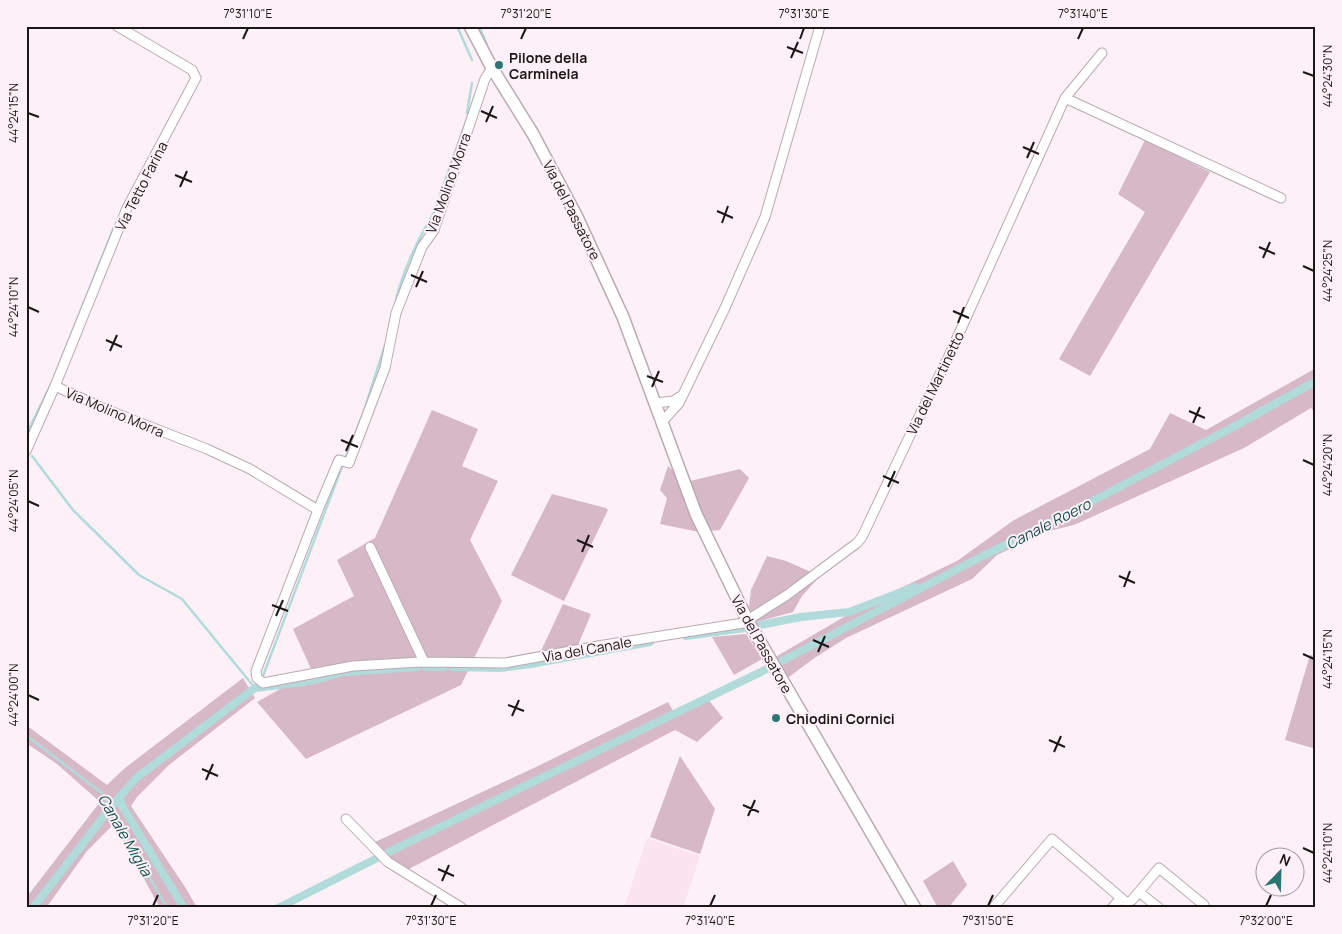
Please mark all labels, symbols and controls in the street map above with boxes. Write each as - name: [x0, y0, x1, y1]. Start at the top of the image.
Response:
- text: 7°31'10"E: [224, 5, 273, 22]
- text: 7°31'20"E: [500, 5, 552, 22]
- text: 7°31'30"E: [779, 5, 830, 22]
- text: 7°31'40"E: [1058, 5, 1108, 22]
- text: 44°24'30"N: [1319, 45, 1336, 107]
- place label: Pilone della Carminela: [509, 48, 587, 83]
- marker: Pilone della Carminela: [493, 59, 505, 71]
- text: 44°24'15"N: [5, 83, 22, 143]
- street label: Via Molino Morra: [421, 130, 475, 236]
- street label: Via Tetto Farina: [110, 138, 172, 234]
- street label: Via del Passatore: [539, 157, 605, 263]
- text: 44°24'25"N: [1319, 240, 1336, 302]
- text: 44°24'10"N: [5, 277, 22, 337]
- street label: Via del Martinetto: [902, 328, 968, 438]
- street label: Via Molino Morra: [63, 383, 167, 441]
- text: 44°24'20"N: [1319, 434, 1336, 496]
- text: 44°24'05"N: [5, 470, 22, 532]
- water label: Canale Roero: [1002, 493, 1095, 554]
- street label: Via del Passatore: [727, 591, 797, 697]
- text: 44°24'15"N: [1319, 629, 1336, 689]
- street label: Via del Canale: [541, 632, 633, 666]
- text: 44°24'00"N: [5, 663, 22, 727]
- place label: Chiodini Cornici: [786, 709, 895, 728]
- marker: Chiodini Cornici: [770, 712, 782, 724]
- water label: Canale Miglia: [93, 790, 157, 881]
- text: 44°24'10"N: [1319, 823, 1336, 883]
- north arrow: [1254, 846, 1304, 896]
- text: N: [1277, 849, 1294, 870]
- text: 7°31'20"E: [127, 912, 179, 929]
- text: 7°31'30"E: [406, 912, 457, 929]
- text: 7°31'40"E: [685, 912, 735, 929]
- text: 7°31'50"E: [962, 912, 1014, 929]
- text: 7°32'00"E: [1239, 912, 1293, 929]

